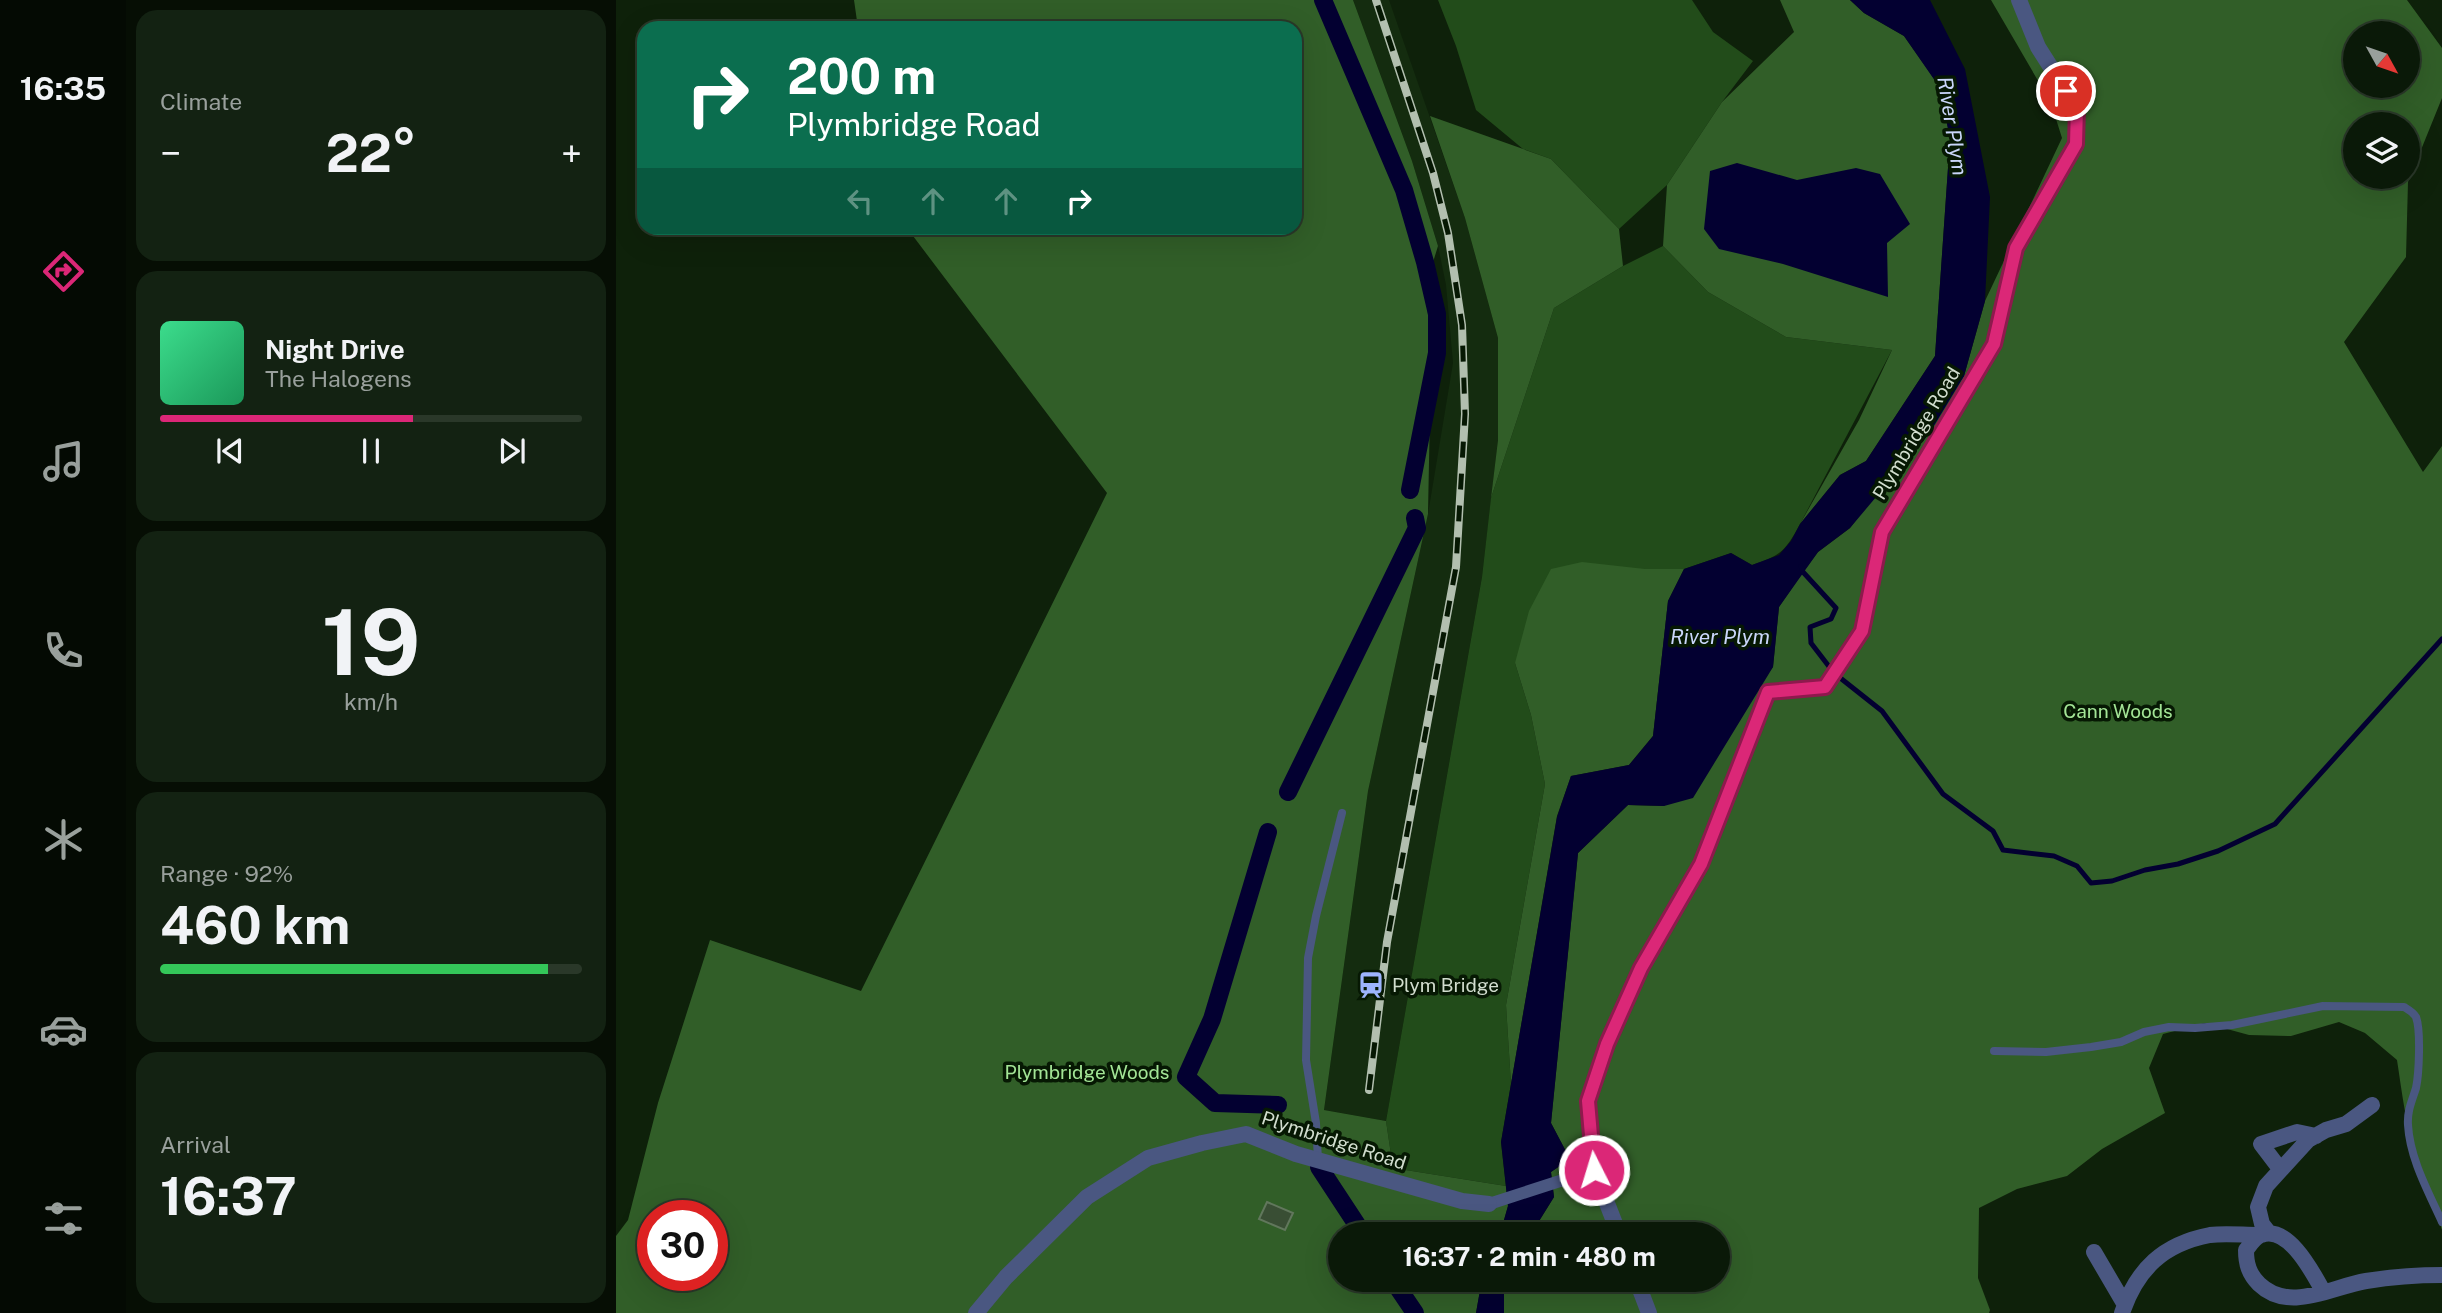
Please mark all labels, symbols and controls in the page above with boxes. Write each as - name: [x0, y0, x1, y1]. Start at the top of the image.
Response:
- north arrow: [2343, 21, 2420, 98]
- map controls: [2343, 21, 2420, 189]
- text: 200 m: [787, 47, 936, 105]
- icon: right: [672, 49, 763, 140]
- pin: [2036, 61, 2096, 121]
- text: 16:35: [20, 70, 106, 107]
- icon: arrive: [2047, 72, 2085, 110]
- water label: River Plym: [1932, 75, 1973, 177]
- text: Climate: [160, 88, 242, 115]
- text: Plymbridge Road: [787, 106, 1041, 143]
- button: layers: [2343, 112, 2420, 189]
- text: 22°: [326, 123, 416, 184]
- text: −: [160, 131, 181, 176]
- text: +: [561, 131, 582, 176]
- icon: left: [841, 182, 879, 220]
- icon: ahead: [914, 182, 952, 220]
- icon: ahead: [987, 182, 1025, 220]
- icon: right: [1060, 182, 1098, 220]
- icon: directions: [39, 247, 88, 296]
- text: Night Drive: [265, 334, 405, 365]
- street label: Plymbridge Road: [1868, 363, 1964, 503]
- text: The Halogens: [265, 365, 412, 392]
- icon: previous: [211, 432, 249, 470]
- icon: pause: [352, 432, 390, 470]
- icon: next: [493, 432, 531, 470]
- icon: music: [39, 437, 88, 486]
- text: 19: [322, 589, 420, 695]
- water label: River Plym: [1670, 624, 1770, 649]
- icon: phone: [39, 626, 88, 675]
- text: km/h: [344, 688, 398, 715]
- park label: Cann Woods: [2063, 700, 2173, 722]
- icon: climate: [39, 815, 88, 864]
- text: Range · 92%: [160, 860, 293, 887]
- text: 460 km: [160, 895, 350, 956]
- station icon: Plym Bridge: [1356, 970, 1386, 1000]
- place label: Plym Bridge: [1392, 974, 1499, 996]
- icon: car: [39, 1005, 88, 1054]
- park label: Plymbridge Woods: [1005, 1061, 1169, 1083]
- street label: Plymbridge Road: [1259, 1106, 1409, 1174]
- text: Arrival: [160, 1131, 231, 1158]
- position arrow: [1557, 1133, 1631, 1207]
- text: 16:37: [160, 1166, 297, 1227]
- icon: filters: [39, 1194, 88, 1243]
- speed limit sign: 30: [637, 1200, 728, 1291]
- text: 16:37 · 2 min · 480 m: [1402, 1241, 1656, 1272]

